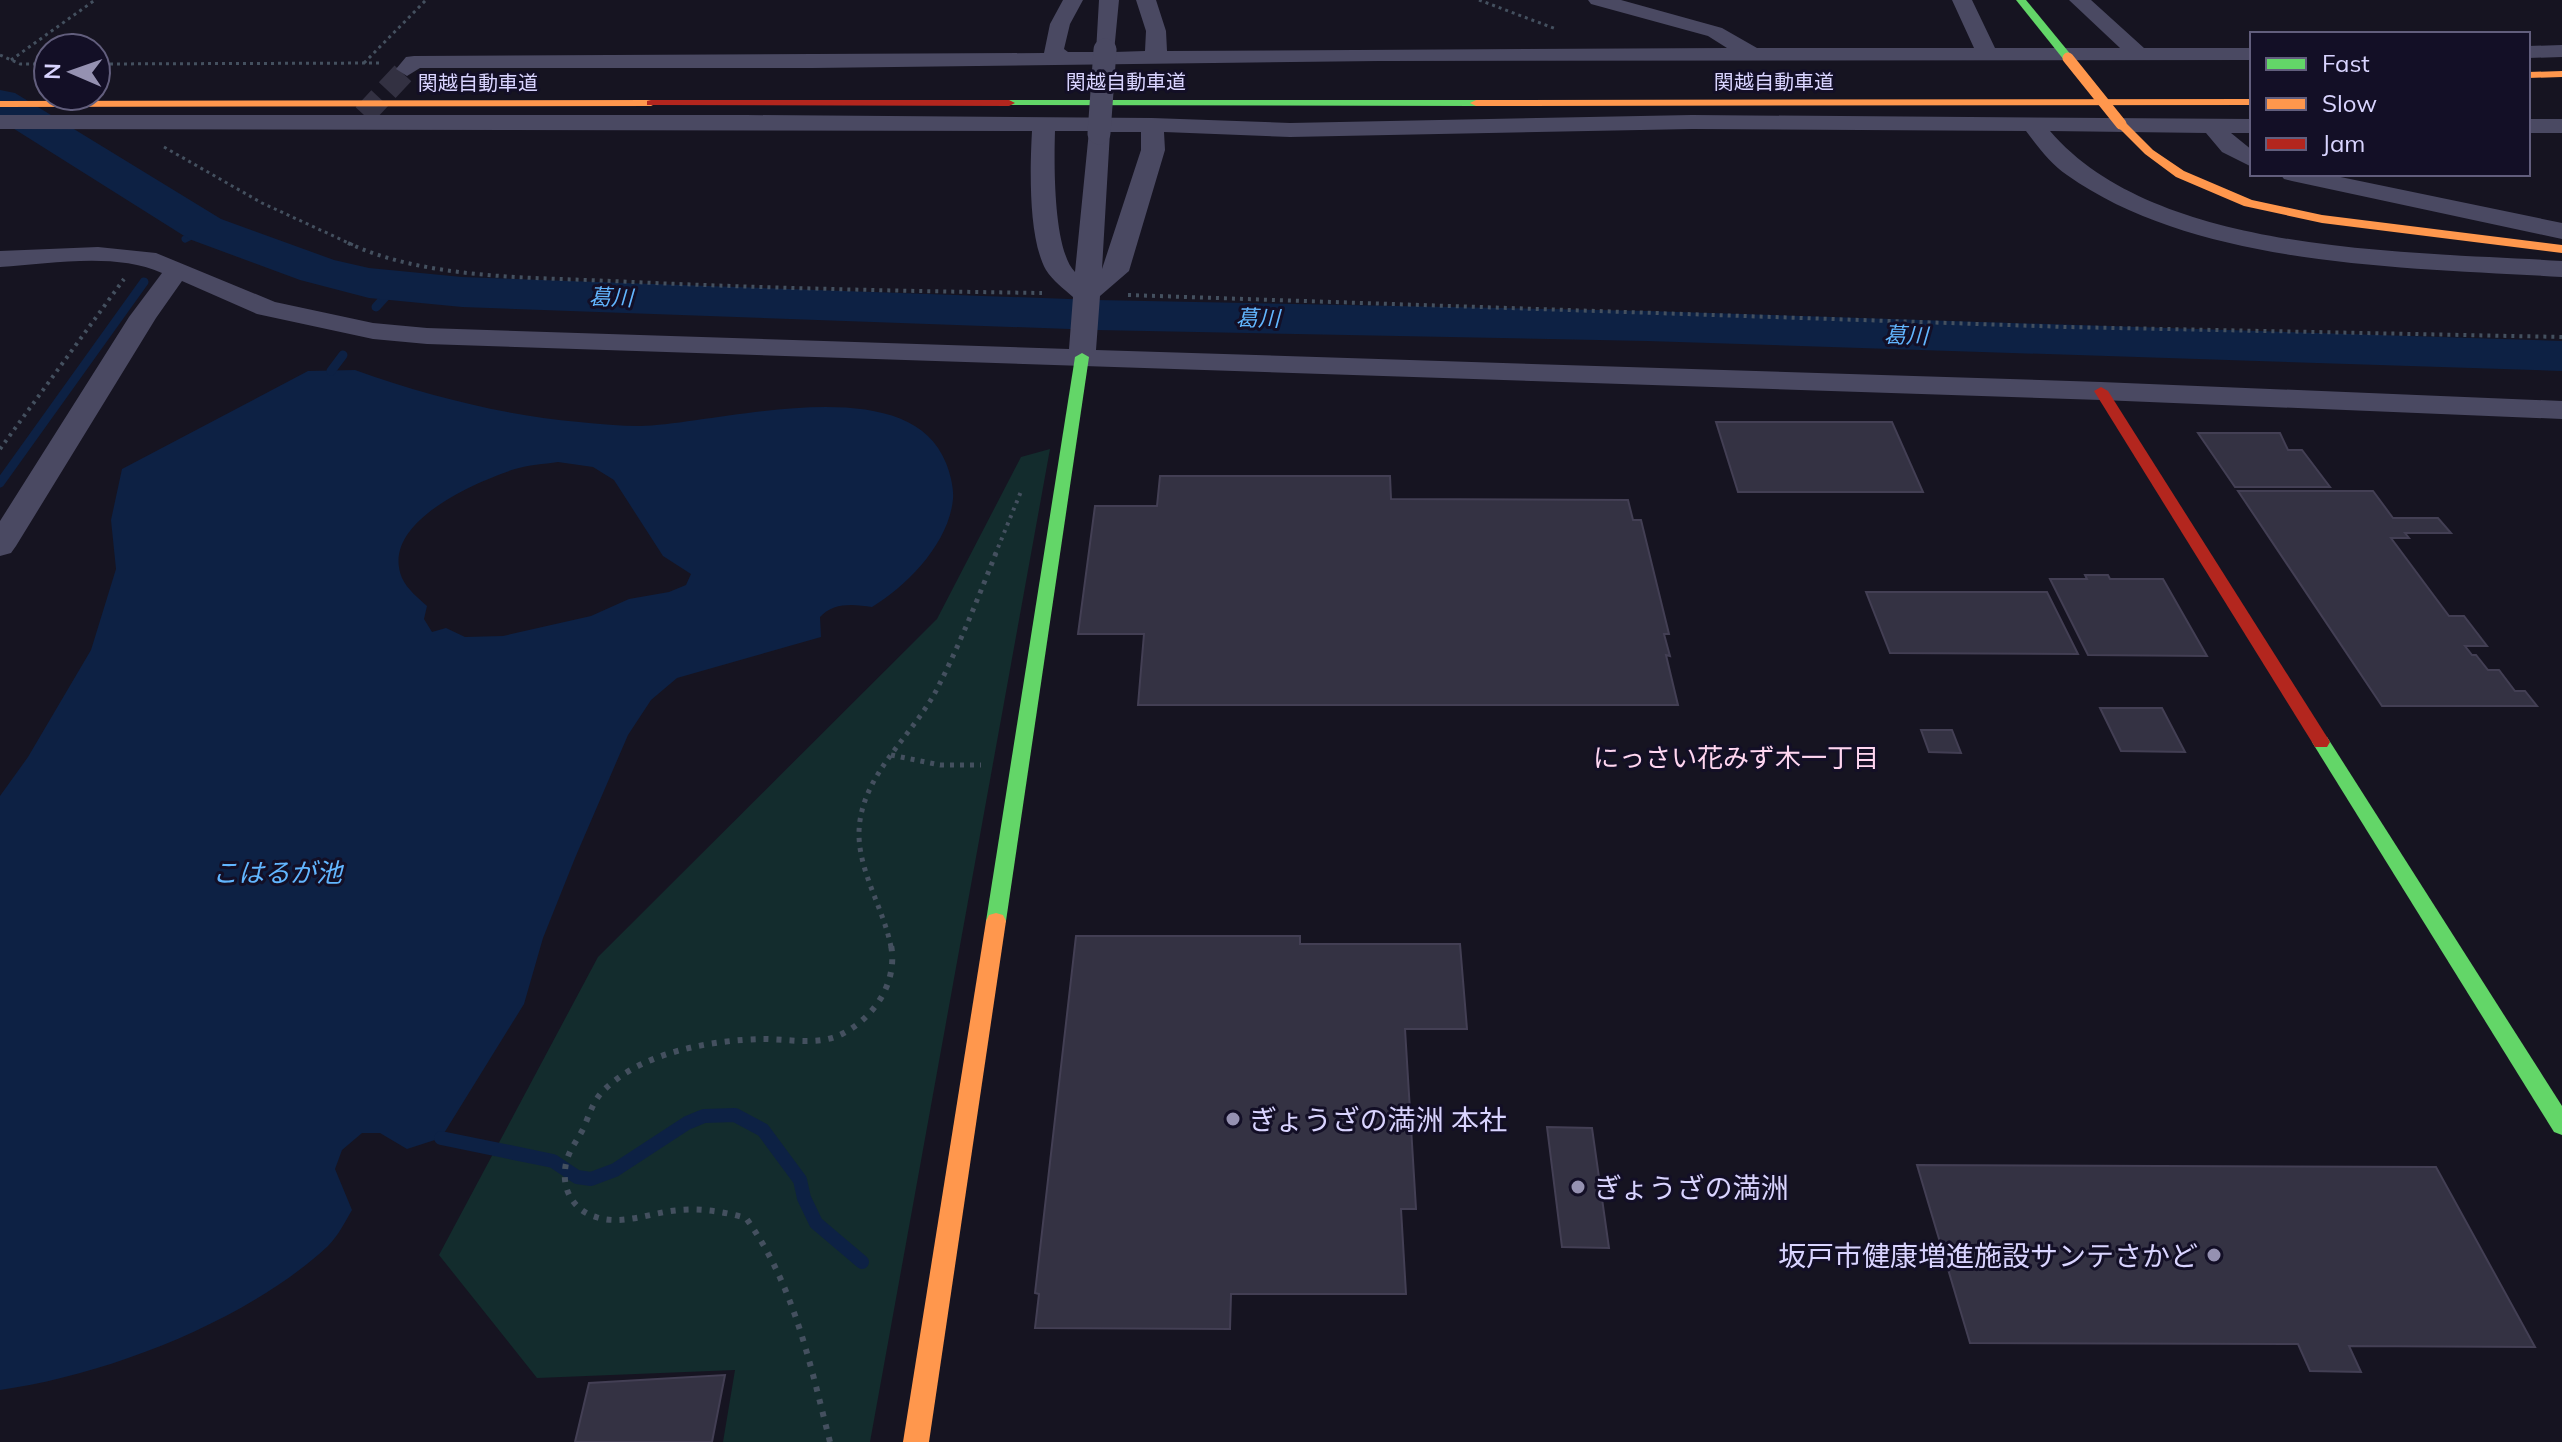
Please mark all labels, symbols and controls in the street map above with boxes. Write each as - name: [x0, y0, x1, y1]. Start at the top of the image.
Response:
- north arrow: [32, 32, 112, 112]
- legend: [2250, 32, 2530, 176]
- text: Fast: [2322, 48, 2370, 78]
- text: N: [38, 63, 66, 80]
- street label: 関越自動車道: [1066, 69, 1186, 94]
- street label: 関越自動車道: [1714, 69, 1834, 94]
- street label: 関越自動車道: [418, 70, 538, 95]
- text: Slow: [2322, 88, 2377, 118]
- text: Jam: [2322, 128, 2365, 158]
- water label: 葛川: [589, 282, 635, 312]
- water label: 葛川: [1236, 304, 1282, 332]
- water label: 葛川: [1884, 320, 1930, 350]
- district label: にっさい花みず木一丁目: [1593, 741, 1879, 774]
- water label: こはるが池: [212, 856, 345, 889]
- place label: ぎょうざの満洲 本社: [1249, 1102, 1507, 1137]
- marker: ぎょうざの満洲 本社: [1224, 1110, 1242, 1128]
- place label: ぎょうざの満洲: [1594, 1170, 1789, 1205]
- marker: ぎょうざの満洲: [1569, 1178, 1587, 1196]
- place label: 坂戸市健康増進施設サンテさかど: [1778, 1238, 2198, 1273]
- marker: 坂戸市健康増進施設サンテさかど: [2205, 1246, 2223, 1264]

